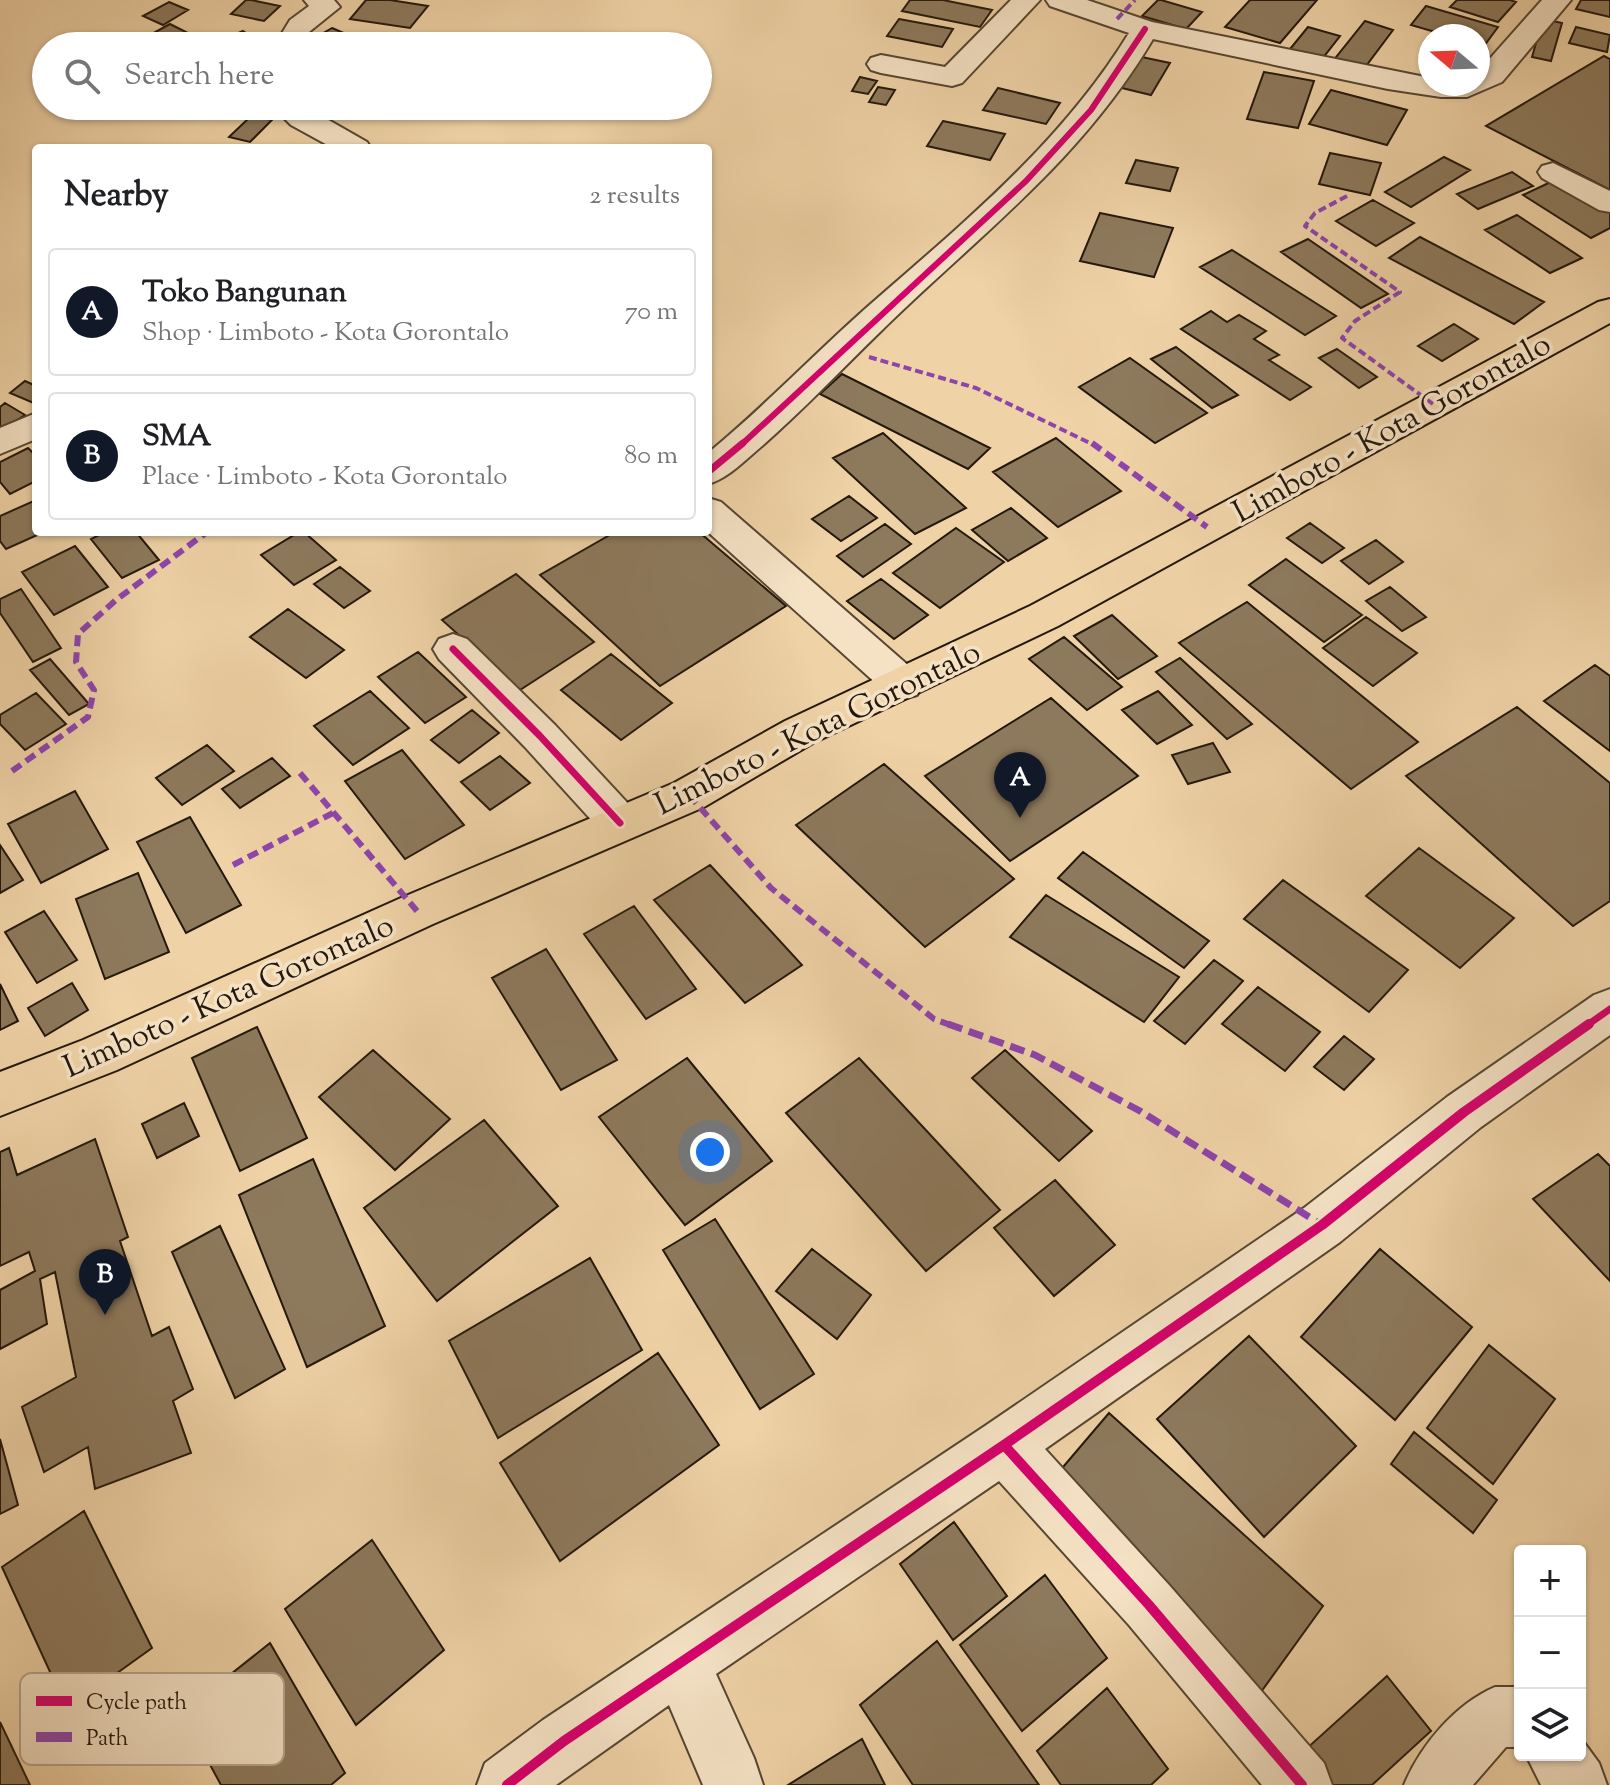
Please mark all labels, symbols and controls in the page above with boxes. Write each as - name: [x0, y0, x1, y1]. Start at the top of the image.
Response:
- north arrow: [1418, 24, 1490, 96]
- search box: [32, 32, 712, 120]
- icon: search: [60, 54, 104, 98]
- text: Search here: [124, 55, 274, 98]
- text: Nearby: [64, 172, 169, 221]
- text: 2 results: [589, 178, 680, 215]
- text: Toko Bangunan: [142, 272, 347, 315]
- text: A: [81, 294, 103, 331]
- text: 70 m: [625, 294, 678, 331]
- text: Shop · Limboto - Kota Gorontalo: [142, 315, 509, 352]
- street label: Limboto - Kota Gorontalo: [1225, 323, 1560, 536]
- text: SMA: [142, 416, 211, 459]
- text: B: [84, 438, 100, 475]
- text: 80 m: [624, 438, 678, 475]
- text: Place · Limboto - Kota Gorontalo: [142, 459, 508, 496]
- street label: Limboto - Kota Gorontalo: [648, 631, 989, 829]
- pin: A: [994, 752, 1046, 818]
- street label: Limboto - Kota Gorontalo: [57, 904, 402, 1091]
- your location: [690, 1132, 730, 1172]
- pin: B: [79, 1249, 131, 1315]
- map controls: [1514, 1545, 1586, 1761]
- button: +: [1514, 1545, 1586, 1617]
- button: −: [1514, 1617, 1586, 1689]
- legend: [20, 1673, 284, 1765]
- text: Cycle path: [86, 1688, 187, 1720]
- button: layers: [1514, 1689, 1586, 1761]
- text: Path: [86, 1724, 129, 1756]

